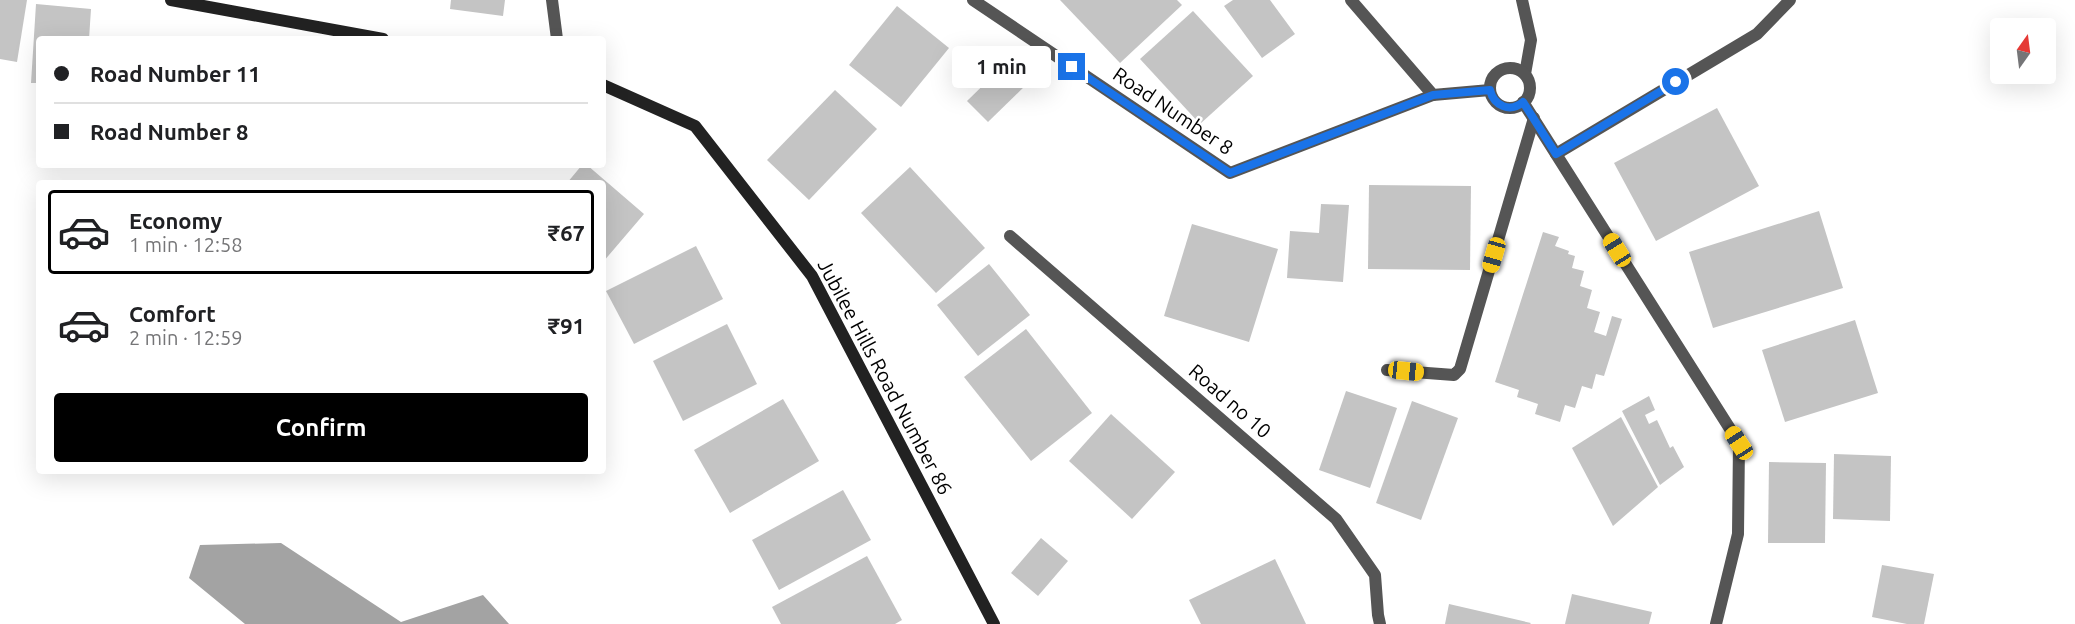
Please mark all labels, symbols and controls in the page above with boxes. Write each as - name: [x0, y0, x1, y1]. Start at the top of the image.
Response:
- north arrow: [1990, 18, 2056, 84]
- map controls: [1990, 18, 2056, 84]
- callout: 1 min: [952, 46, 1051, 88]
- route end: [1058, 53, 1085, 80]
- text: 1 min: [976, 55, 1027, 78]
- text: Road Number 11: [90, 61, 261, 86]
- street label: Road Number 8: [1109, 62, 1238, 159]
- route start: [1662, 68, 1689, 95]
- text: Road Number 8: [90, 119, 248, 144]
- icon: car: [57, 205, 111, 259]
- text: Economy: [129, 208, 222, 233]
- text: ₹67: [548, 220, 585, 245]
- car: [1600, 230, 1634, 270]
- text: 1 min · 12:58: [129, 233, 243, 256]
- car: [1480, 235, 1508, 275]
- street label: Jubilee Hills Road Number 86: [813, 255, 957, 498]
- icon: car: [57, 298, 111, 352]
- text: Comfort: [129, 301, 216, 326]
- text: ₹91: [548, 313, 585, 338]
- text: 2 min · 12:59: [129, 326, 243, 349]
- street label: Road no 10: [1185, 359, 1276, 442]
- car: [1387, 360, 1425, 382]
- button: Confirm: [54, 393, 588, 462]
- car: [1722, 423, 1756, 463]

